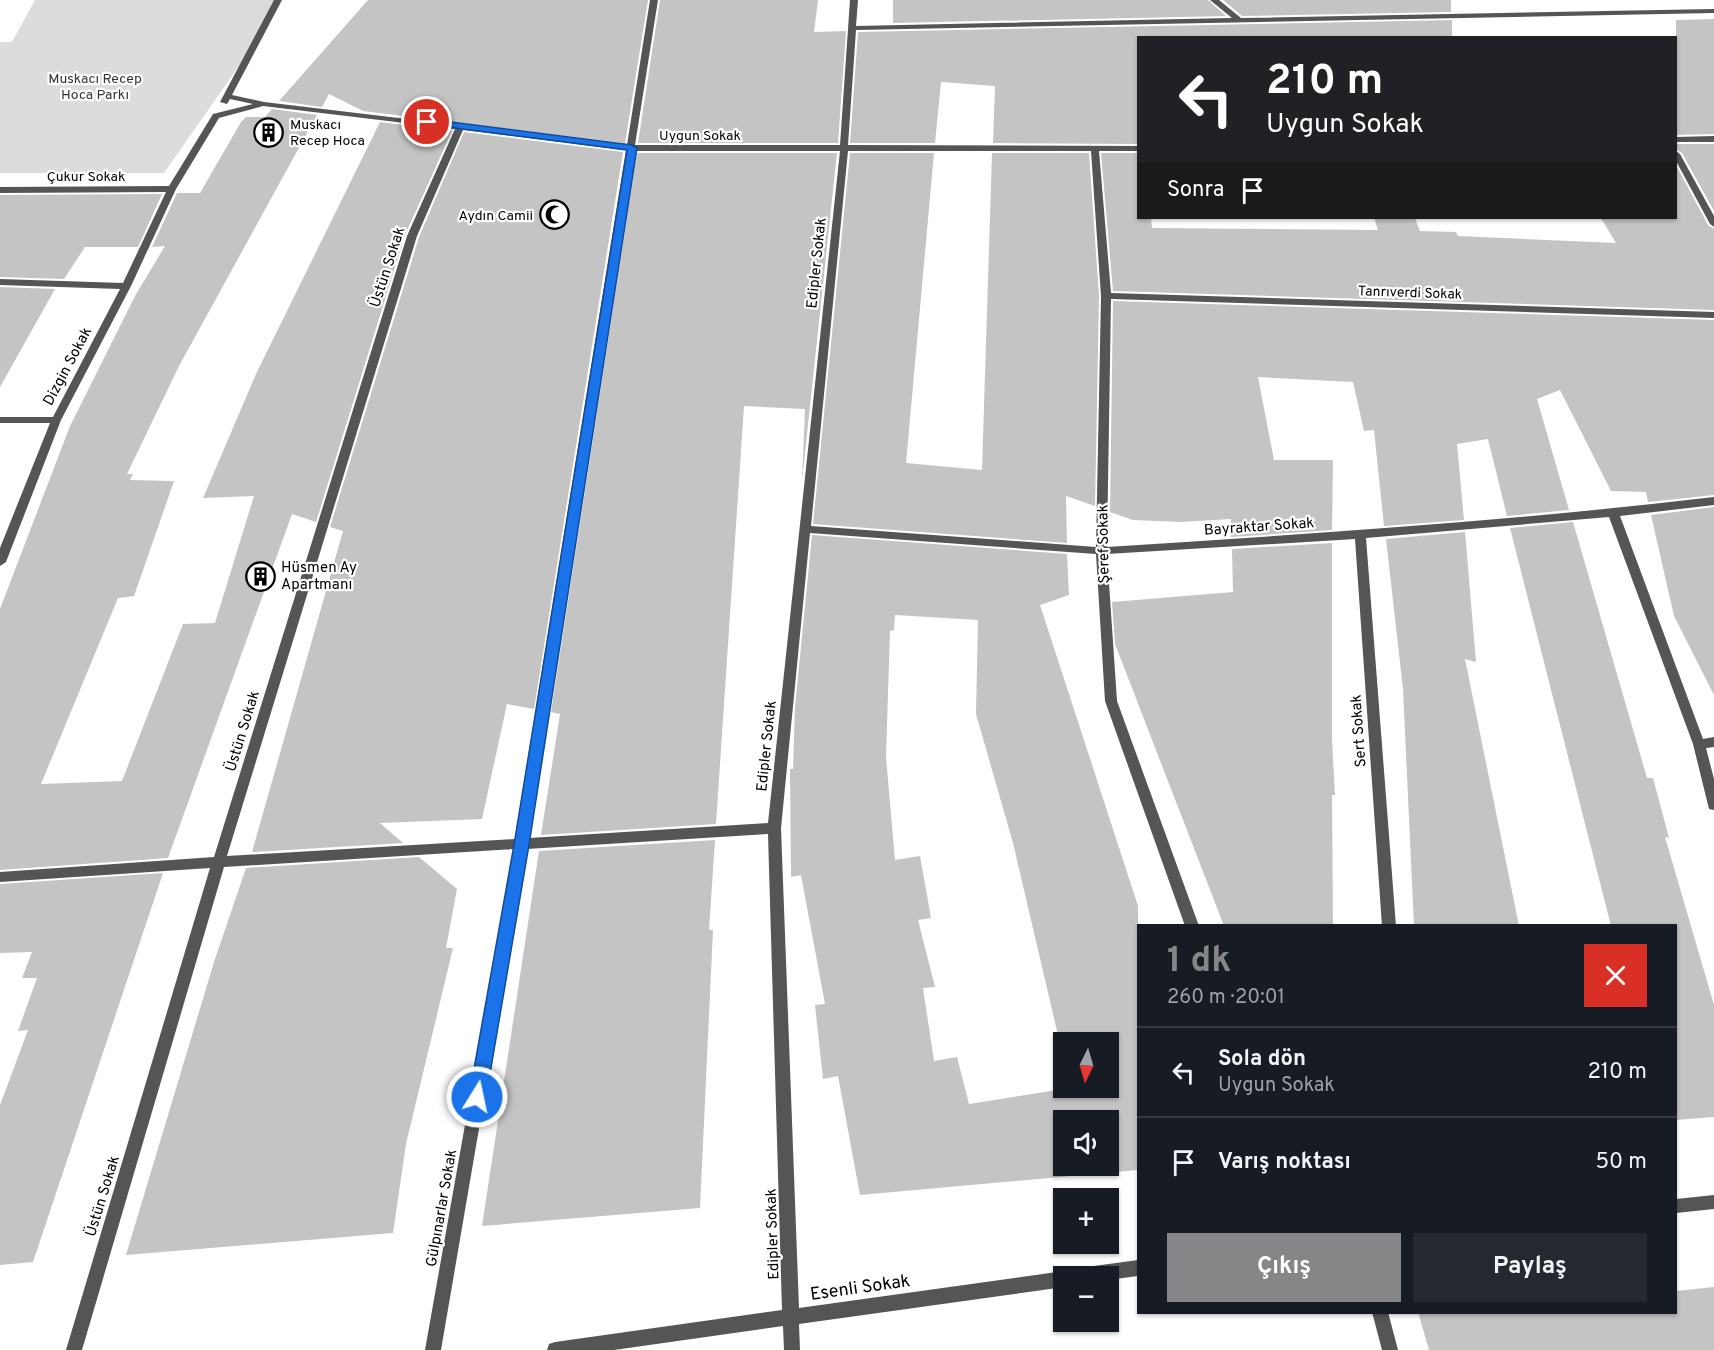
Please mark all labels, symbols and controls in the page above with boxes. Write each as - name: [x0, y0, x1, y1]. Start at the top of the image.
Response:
- text: 210 m: [1266, 56, 1383, 109]
- icon: left: [1167, 60, 1245, 138]
- park label: Muskacı Recep Hoca Parkı: [48, 71, 142, 104]
- pin: [401, 96, 452, 147]
- icon: arrive: [410, 105, 443, 138]
- text: Uygun Sokak: [1266, 108, 1424, 142]
- building icon: Muskacı Recep Hoca: [253, 116, 285, 148]
- place label: Muskacı Recep Hoca: [290, 117, 365, 150]
- street label: Uygun Sokak: [659, 128, 741, 145]
- street label: Çukur Sokak: [47, 169, 125, 186]
- icon: arrive: [1236, 174, 1269, 207]
- text: Sonra: [1167, 177, 1224, 204]
- mosque icon: Aydın Camii: [538, 199, 570, 231]
- place label: Aydın Camii: [459, 208, 533, 225]
- street label: Edipler Sokak: [803, 217, 832, 310]
- street label: Üstün Sokak: [366, 224, 410, 310]
- street label: Tanrıverdi Sokak: [1358, 283, 1462, 304]
- street label: Dizgin Sokak: [40, 324, 97, 409]
- street label: Şeref Sokak: [1094, 504, 1115, 584]
- street label: Bayraktar Sokak: [1203, 514, 1315, 541]
- place label: Hüsmen Ay Apartmanı: [281, 559, 357, 595]
- building icon: Hüsmen Ay Apartmanı: [244, 560, 276, 592]
- street label: Üstün Sokak: [221, 688, 265, 774]
- street label: Sert Sokak: [1347, 694, 1372, 768]
- street label: Edipler Sokak: [753, 700, 782, 793]
- text: 1 dk: [1167, 939, 1231, 985]
- button: close: [1584, 944, 1647, 1007]
- text: 260 m · 20:01: [1167, 985, 1285, 1011]
- north arrow: [1053, 1032, 1119, 1098]
- map controls: [1053, 1032, 1119, 1332]
- text: Sola dön: [1218, 1046, 1306, 1073]
- icon: left: [1167, 1056, 1200, 1089]
- text: 210 m: [1587, 1059, 1647, 1086]
- position arrow: [445, 1065, 509, 1129]
- text: Uygun Sokak: [1218, 1073, 1335, 1099]
- button: sound: [1053, 1110, 1119, 1176]
- icon: arrive: [1167, 1146, 1200, 1179]
- street label: Gülpınarlar Sokak: [423, 1148, 462, 1269]
- text: Varış noktası: [1218, 1149, 1351, 1176]
- text: 50 m: [1595, 1149, 1647, 1176]
- street label: Üstün Sokak: [81, 1153, 125, 1239]
- street label: Edipler Sokak: [762, 1188, 785, 1280]
- button: +: [1053, 1188, 1119, 1254]
- button: Çıkış: [1167, 1233, 1401, 1302]
- button: Paylaş: [1413, 1233, 1647, 1302]
- button: −: [1053, 1266, 1119, 1332]
- street label: Esenli Sokak: [809, 1270, 912, 1307]

